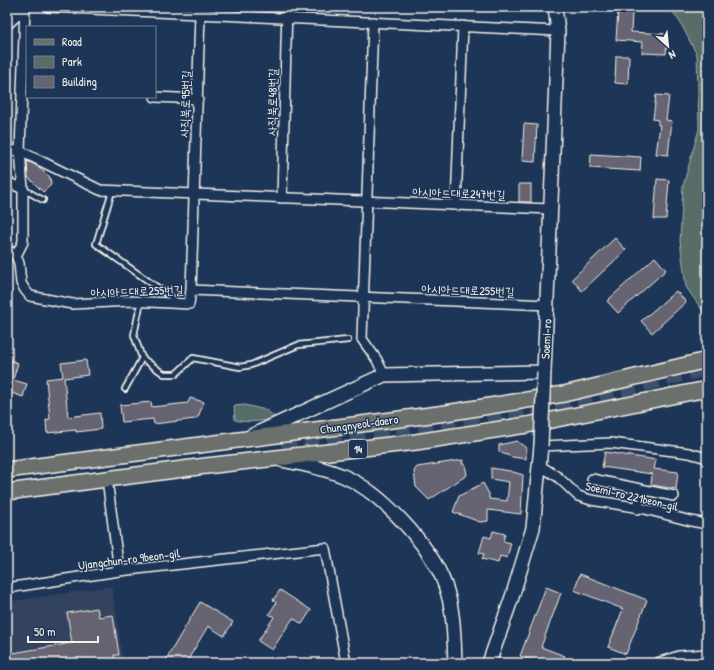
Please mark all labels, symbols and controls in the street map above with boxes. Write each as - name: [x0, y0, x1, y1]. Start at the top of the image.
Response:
- legend: [26, 26, 156, 98]
- north arrow: [648, 26, 688, 66]
- text: Road: [62, 33, 82, 50]
- text: N: [667, 47, 678, 63]
- text: Park: [62, 53, 82, 70]
- street label: 사직북로48번길: [263, 68, 281, 136]
- street label: 사직북로95번길: [175, 70, 195, 138]
- text: Building: [62, 73, 97, 90]
- street label: 아시아드대로247번길: [412, 183, 506, 203]
- street label: 아시아드대로255번길: [421, 280, 515, 300]
- street label: 아시아드대로255번길: [90, 281, 184, 301]
- street label: Soemi-ro: [536, 318, 556, 360]
- street label: Chungnyeol-daero: [319, 410, 399, 438]
- road number: 14: [349, 440, 367, 458]
- street label: Soemi-ro 221beon-gil: [584, 477, 681, 515]
- street label: Ujangchun-ro 9beon-gil: [77, 544, 182, 574]
- scale bar: [28, 618, 98, 644]
- text: 50 m: [34, 623, 55, 640]

